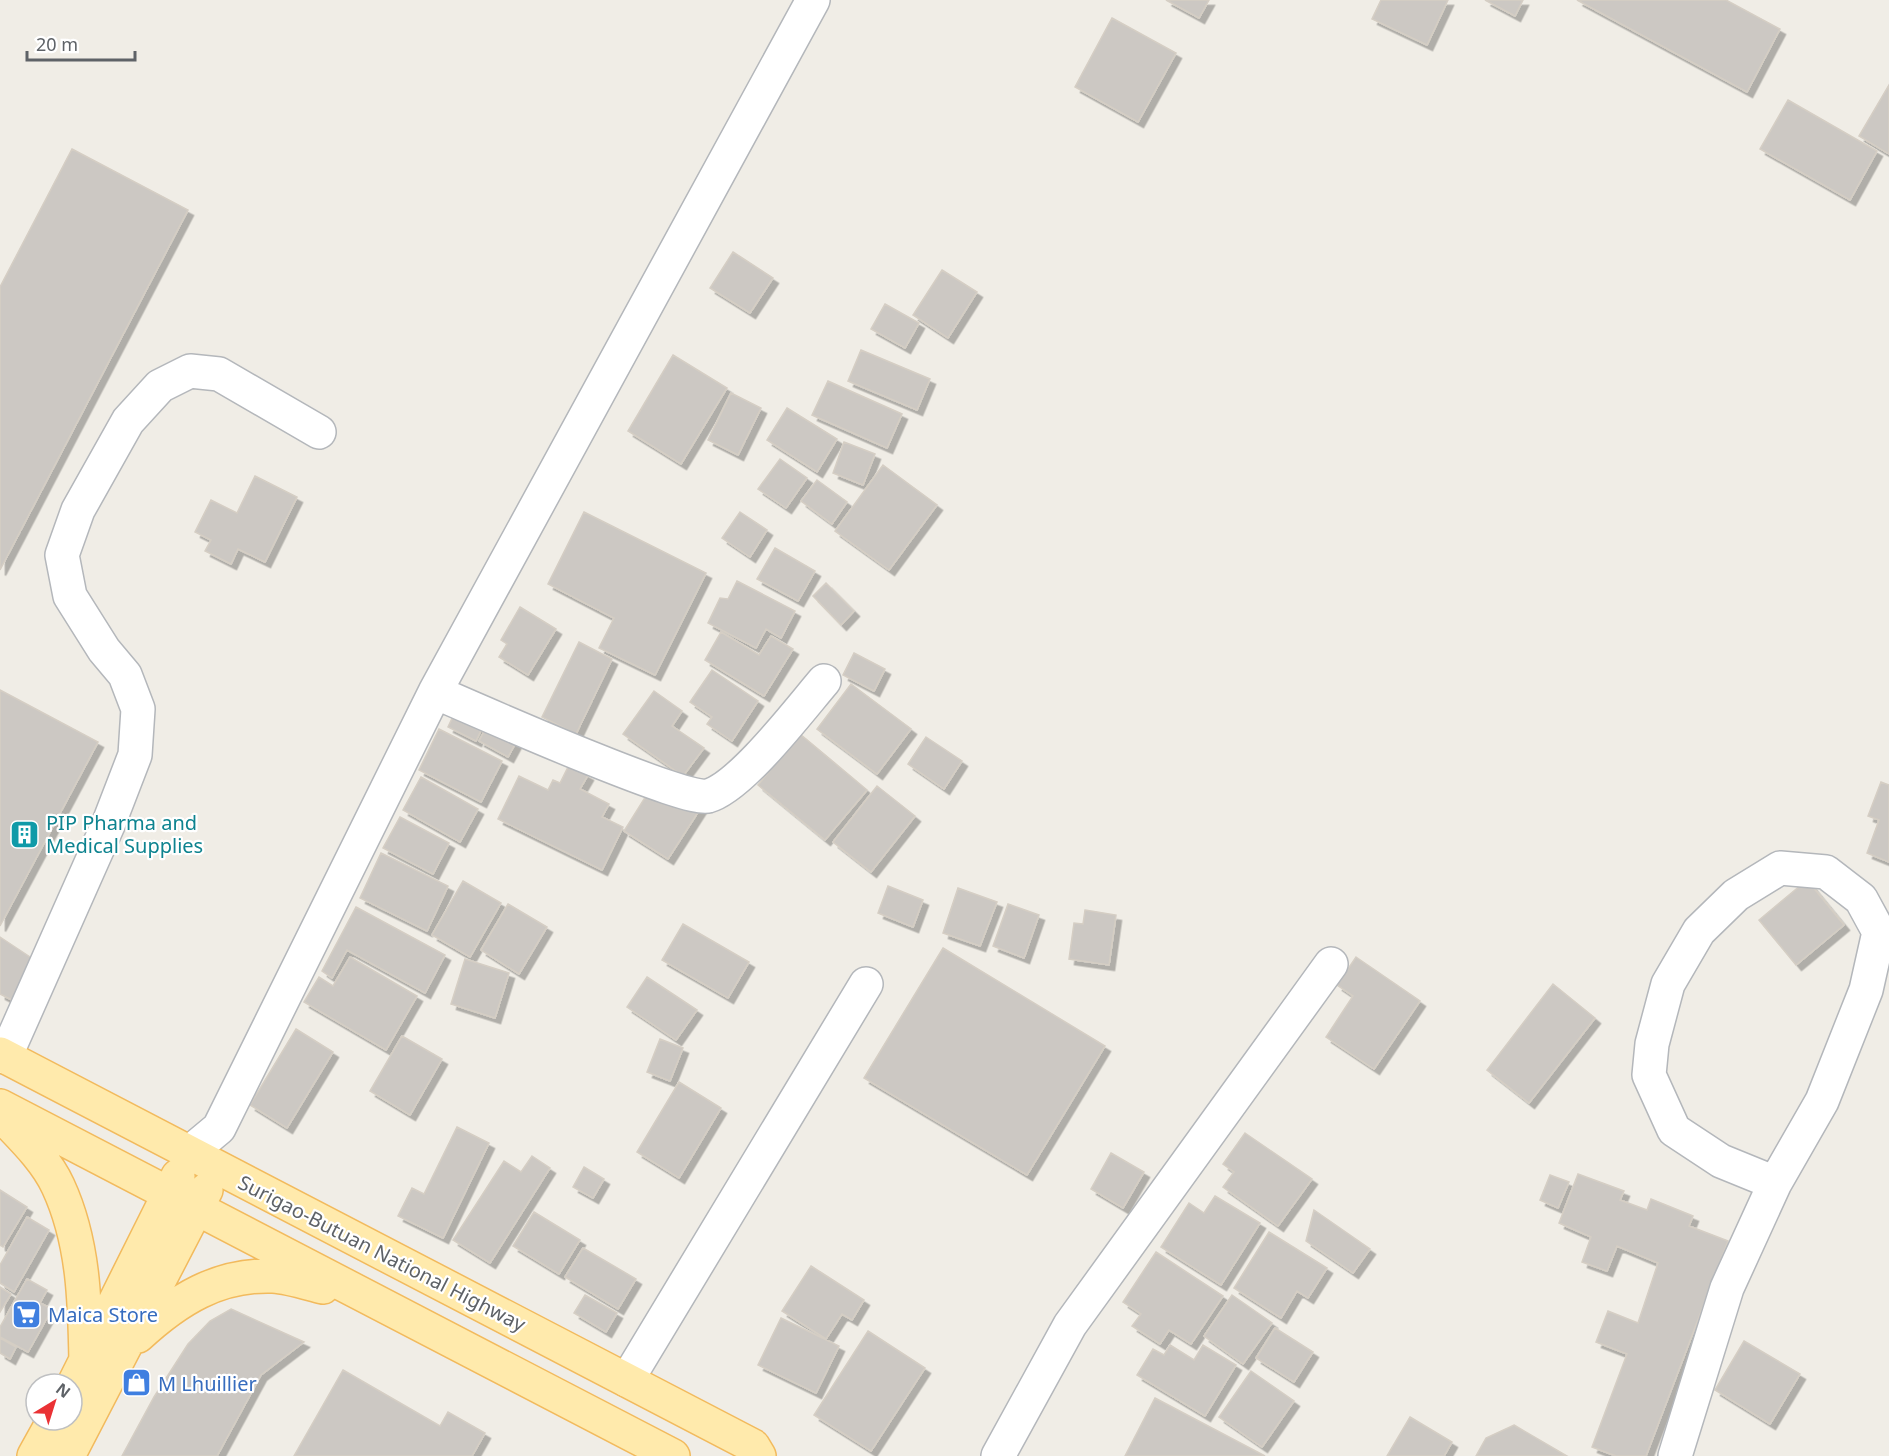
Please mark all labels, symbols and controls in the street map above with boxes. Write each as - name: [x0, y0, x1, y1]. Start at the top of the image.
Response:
- scale bar: [27, 24, 135, 62]
- text: 20 m: [36, 32, 78, 56]
- place label: PIP Pharma and Medical Supplies: [46, 809, 203, 859]
- building icon: PIP Pharma and Medical Supplies: [9, 818, 41, 850]
- street label: Surigao-Butuan National Highway: [234, 1169, 531, 1338]
- supermarket icon: Maica Store: [11, 1298, 43, 1330]
- place label: Maica Store: [48, 1301, 158, 1328]
- shop icon: M Lhuillier: [121, 1367, 153, 1399]
- place label: M Lhuillier: [158, 1370, 257, 1397]
- north arrow: [24, 1372, 84, 1432]
- text: N: [51, 1378, 75, 1403]

